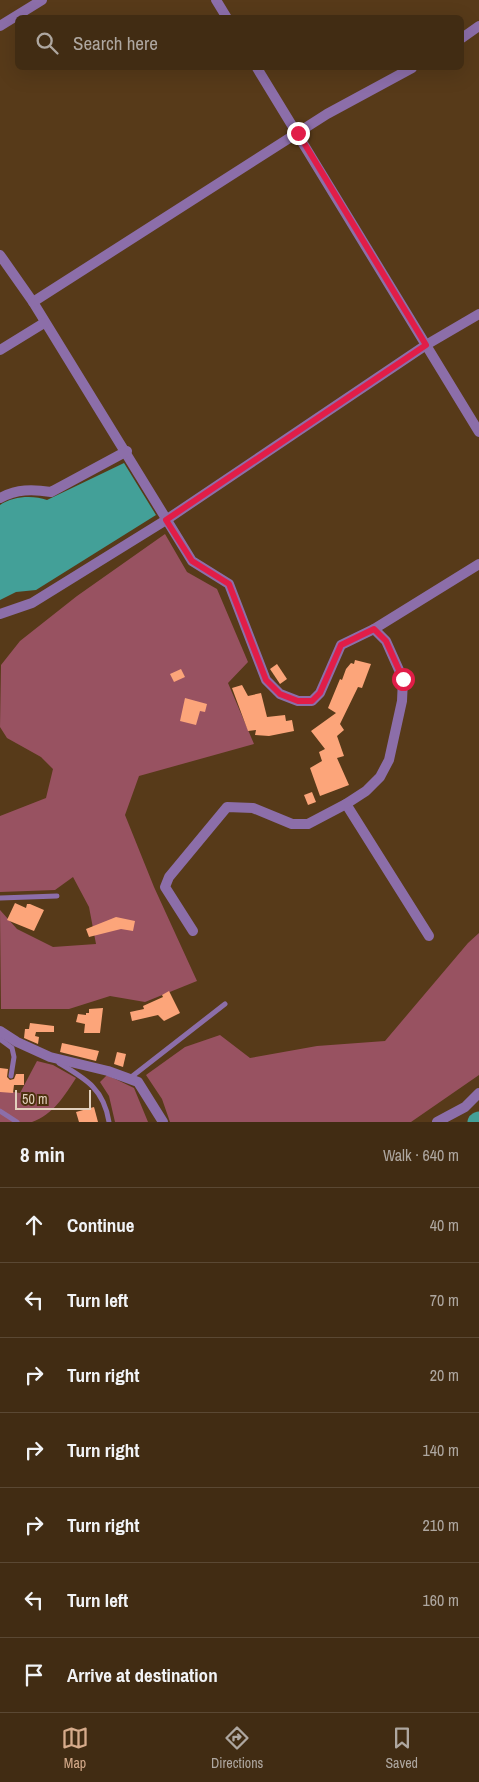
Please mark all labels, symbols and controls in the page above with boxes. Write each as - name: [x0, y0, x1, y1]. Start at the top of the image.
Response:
- search box: [15, 15, 464, 70]
- icon: search: [33, 29, 61, 57]
- text: Search here: [73, 30, 158, 56]
- route end: [287, 122, 310, 145]
- route start: [392, 668, 415, 691]
- scale bar: [15, 1087, 91, 1110]
- text: 50 m: [22, 1090, 48, 1108]
- text: 8 min: [20, 1140, 65, 1169]
- text: Walk · 640 m: [383, 1144, 459, 1166]
- icon: ahead: [20, 1211, 48, 1239]
- text: Continue: [67, 1212, 135, 1238]
- text: 40 m: [430, 1214, 459, 1236]
- icon: left: [20, 1286, 48, 1314]
- text: Turn left: [67, 1287, 128, 1313]
- text: 70 m: [430, 1289, 459, 1311]
- icon: right: [20, 1361, 48, 1389]
- text: Turn right: [67, 1362, 139, 1388]
- text: 20 m: [430, 1364, 459, 1386]
- icon: right: [20, 1436, 48, 1464]
- text: Turn right: [67, 1437, 139, 1463]
- text: 140 m: [423, 1439, 459, 1461]
- icon: right: [20, 1511, 48, 1539]
- text: Turn right: [67, 1512, 139, 1538]
- text: 210 m: [423, 1514, 459, 1536]
- icon: left: [20, 1586, 48, 1614]
- text: Turn left: [67, 1587, 128, 1613]
- text: 160 m: [423, 1589, 459, 1611]
- icon: arrive: [20, 1661, 48, 1689]
- text: Arrive at destination: [67, 1662, 218, 1688]
- tab: Map: [61, 1724, 89, 1772]
- tab: Directions: [211, 1724, 263, 1772]
- tab: Saved: [385, 1724, 418, 1772]

